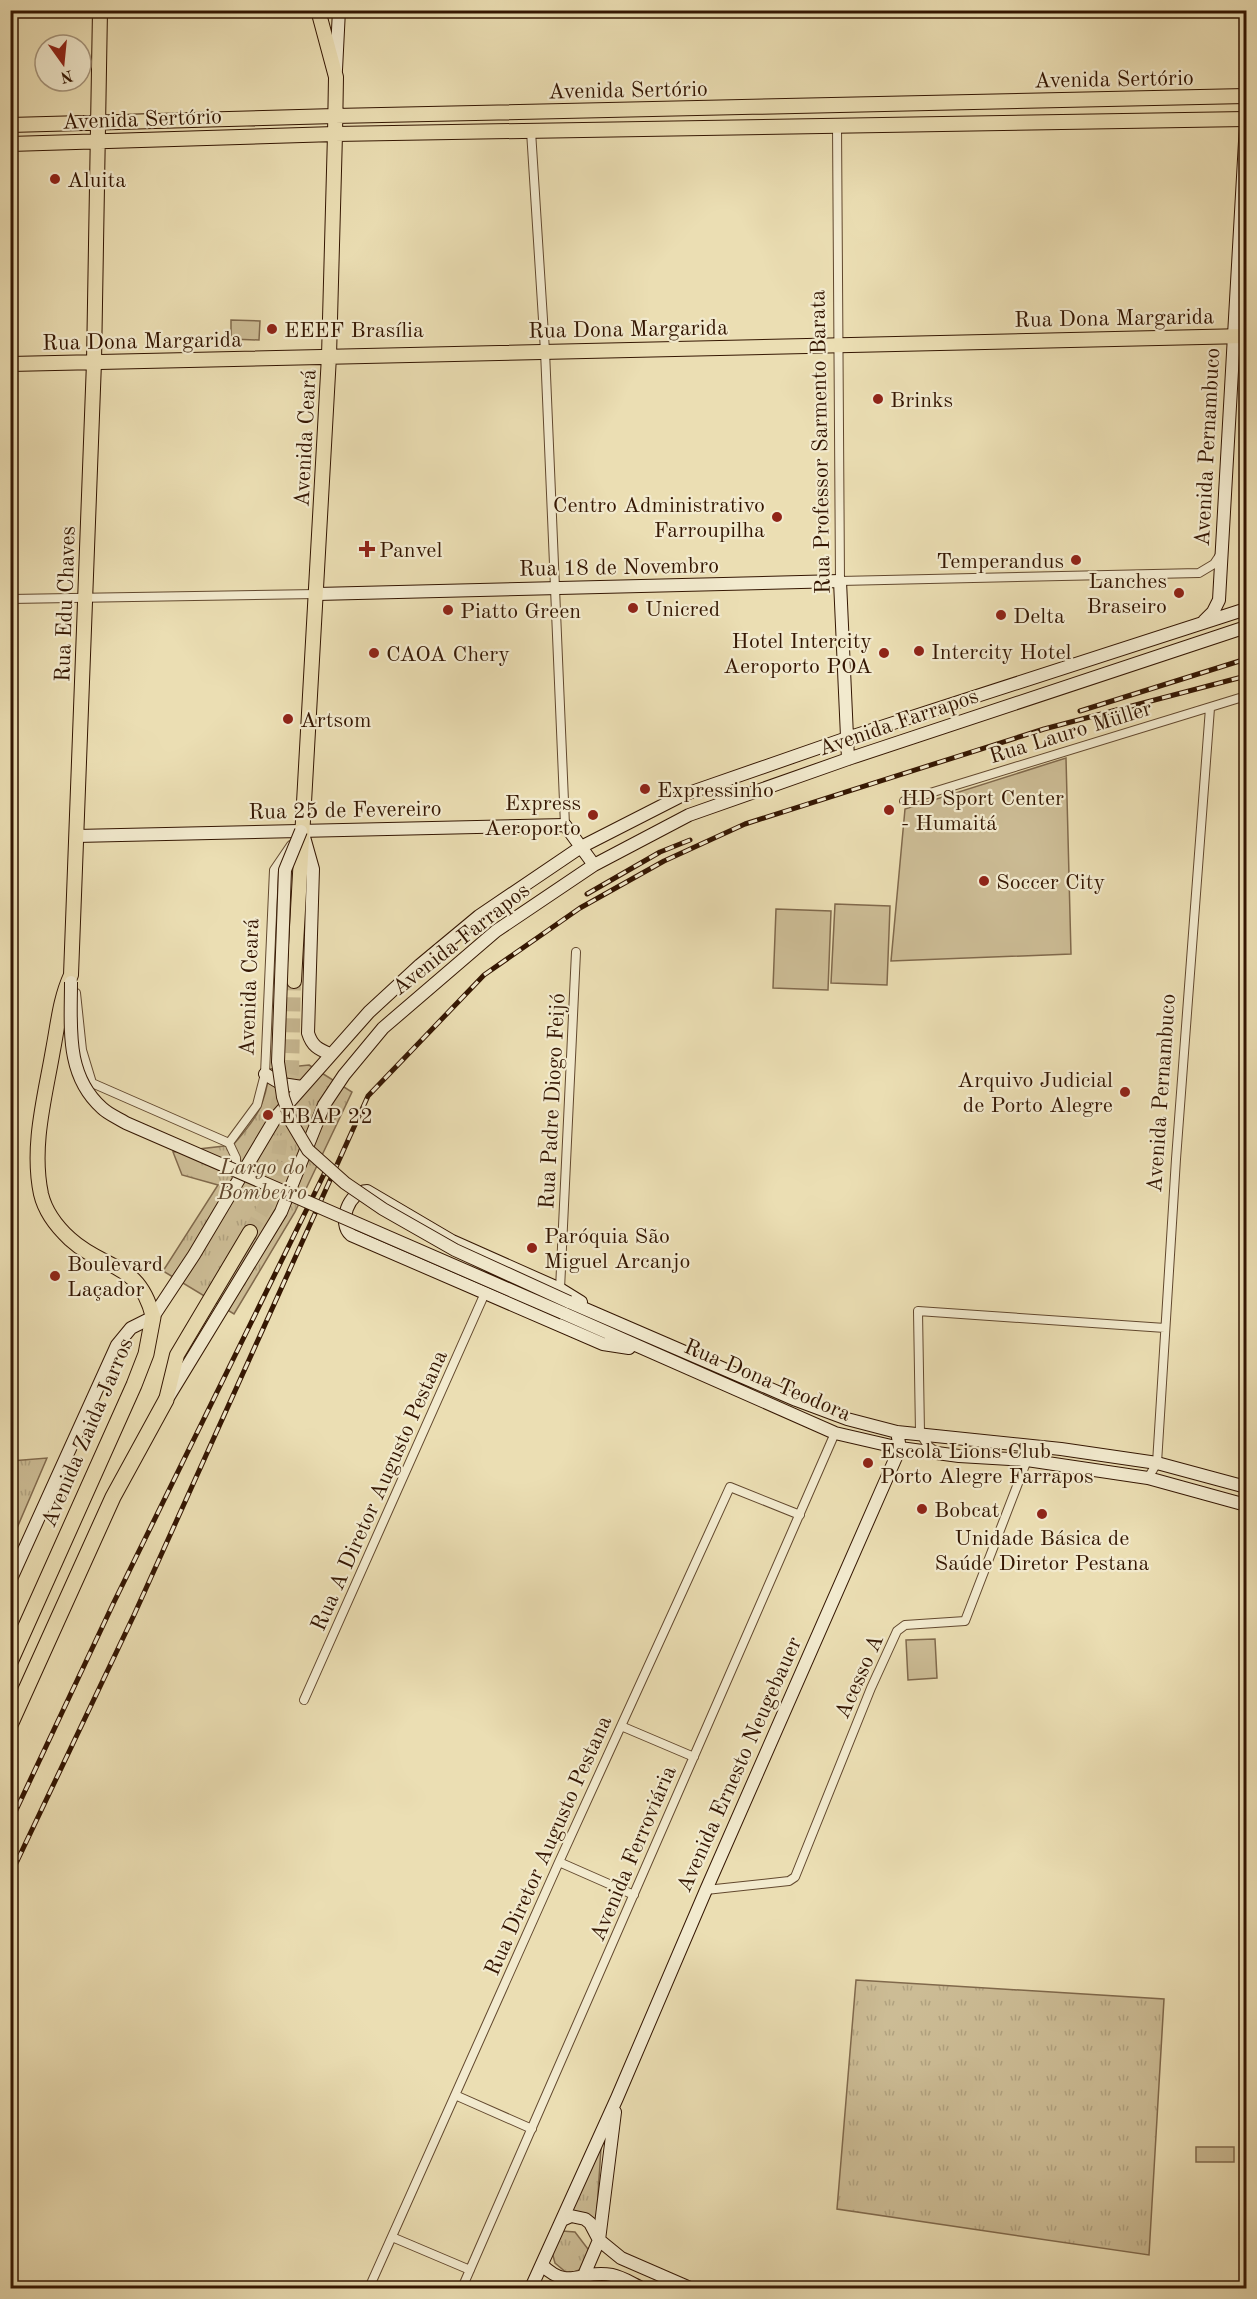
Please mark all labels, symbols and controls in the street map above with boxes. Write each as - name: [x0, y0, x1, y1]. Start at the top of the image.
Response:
- north arrow: [33, 33, 93, 93]
- text: N: [58, 66, 74, 85]
- street label: Avenida Sertório: [1034, 68, 1194, 92]
- street label: Avenida Sertório: [548, 79, 708, 103]
- street label: Avenida Sertório: [62, 106, 222, 134]
- place label: Aluita: [67, 170, 126, 192]
- marker: Aluita: [48, 172, 62, 186]
- street label: Rua Professor Sarmento Barata: [807, 290, 835, 594]
- street label: Rua Dona Margarida: [1014, 306, 1214, 332]
- street label: Rua Dona Margarida: [528, 317, 728, 343]
- place label: EEEF Brasília: [284, 320, 424, 342]
- marker: EEEF Brasília: [265, 322, 279, 336]
- street label: Rua Dona Margarida: [42, 329, 242, 355]
- street label: Avenida Pernambuco: [1192, 347, 1224, 547]
- street label: Avenida Ceará: [291, 368, 321, 508]
- place label: Brinks: [890, 390, 953, 412]
- marker: Brinks: [871, 392, 885, 406]
- place label: Centro Administrativo Farroupilha: [553, 495, 765, 542]
- marker: Centro Administrativo Farroupilha: [770, 510, 784, 524]
- street label: Rua Edu Chaves: [52, 526, 80, 683]
- place label: Panvel: [379, 540, 442, 562]
- marker: Panvel: [360, 542, 374, 556]
- place label: Temperandus: [936, 551, 1064, 573]
- marker: Temperandus: [1069, 553, 1083, 567]
- street label: Rua 18 de Novembro: [519, 555, 719, 581]
- place label: Lanches Braseiro: [1086, 571, 1167, 618]
- marker: Lanches Braseiro: [1172, 586, 1186, 600]
- place label: Unicred: [645, 599, 720, 621]
- place label: Piatto Green: [460, 601, 581, 623]
- marker: Unicred: [626, 601, 640, 615]
- marker: Piatto Green: [441, 603, 455, 617]
- place label: Delta: [1013, 606, 1065, 628]
- marker: Delta: [994, 608, 1008, 622]
- place label: Hotel Intercity Aeroporto POA: [723, 631, 872, 678]
- place label: Intercity Hotel: [931, 642, 1072, 664]
- place label: CAOA Chery: [386, 644, 510, 666]
- marker: Intercity Hotel: [912, 644, 926, 658]
- marker: CAOA Chery: [367, 646, 381, 660]
- marker: Hotel Intercity Aeroporto POA: [877, 646, 891, 660]
- street label: Avenida Farrapos: [816, 685, 981, 761]
- street label: Rua Lauro Müller: [986, 698, 1155, 768]
- place label: Artsom: [300, 710, 371, 732]
- marker: Artsom: [281, 712, 295, 726]
- place label: Expressinho: [657, 780, 774, 802]
- marker: Expressinho: [638, 782, 652, 796]
- place label: HD Sport Center - Humaitá: [901, 788, 1064, 835]
- place label: Express Aeroporto: [484, 793, 581, 840]
- street label: Rua 25 de Fevereiro: [248, 798, 442, 824]
- marker: HD Sport Center - Humaitá: [882, 803, 896, 817]
- marker: Express Aeroporto: [586, 808, 600, 822]
- place label: Soccer City: [996, 872, 1105, 894]
- marker: Soccer City: [977, 874, 991, 888]
- street label: Avenida Farrapos: [388, 879, 534, 1000]
- street label: Avenida Ceará: [237, 918, 263, 1056]
- street label: Rua Padre Diogo Feijó: [536, 992, 570, 1210]
- street label: Avenida Pernambuco: [1144, 993, 1180, 1193]
- place label: Arquivo Judicial de Porto Alegre: [957, 1070, 1113, 1117]
- marker: Arquivo Judicial de Porto Alegre: [1118, 1085, 1132, 1099]
- place label: EBAP 22: [280, 1106, 373, 1128]
- marker: EBAP 22: [261, 1108, 275, 1122]
- park label: Largo do Bombeiro: [216, 1157, 307, 1204]
- place label: Paróquia São Miguel Arcanjo: [544, 1226, 690, 1273]
- marker: Paróquia São Miguel Arcanjo: [525, 1241, 539, 1255]
- place label: Boulevard Laçador: [67, 1254, 163, 1301]
- marker: Boulevard Laçador: [48, 1269, 62, 1283]
- street label: Avenida Zaida Jarros: [38, 1335, 138, 1531]
- street label: Rua Dona Teodora: [681, 1336, 854, 1426]
- street label: Rua A Diretor Augusto Pestana: [308, 1347, 452, 1635]
- place label: Escola Lions Club Porto Alegre Farrapos: [880, 1441, 1094, 1488]
- marker: Escola Lions Club Porto Alegre Farrapos: [861, 1456, 875, 1470]
- place label: Bobcat: [934, 1500, 1000, 1522]
- marker: Bobcat: [915, 1502, 929, 1516]
- marker: Unidade Básica de Saúde Diretor Pestana: [1035, 1507, 1049, 1521]
- place label: Unidade Básica de Saúde Diretor Pestana: [935, 1528, 1150, 1575]
- street label: Acesso A: [832, 1631, 888, 1722]
- street label: Avenida Ernesto Neugebauer: [673, 1634, 806, 1896]
- street label: Rua Diretor Augusto Pestana: [481, 1712, 616, 1979]
- street label: Avenida Ferroviária: [587, 1763, 681, 1945]

